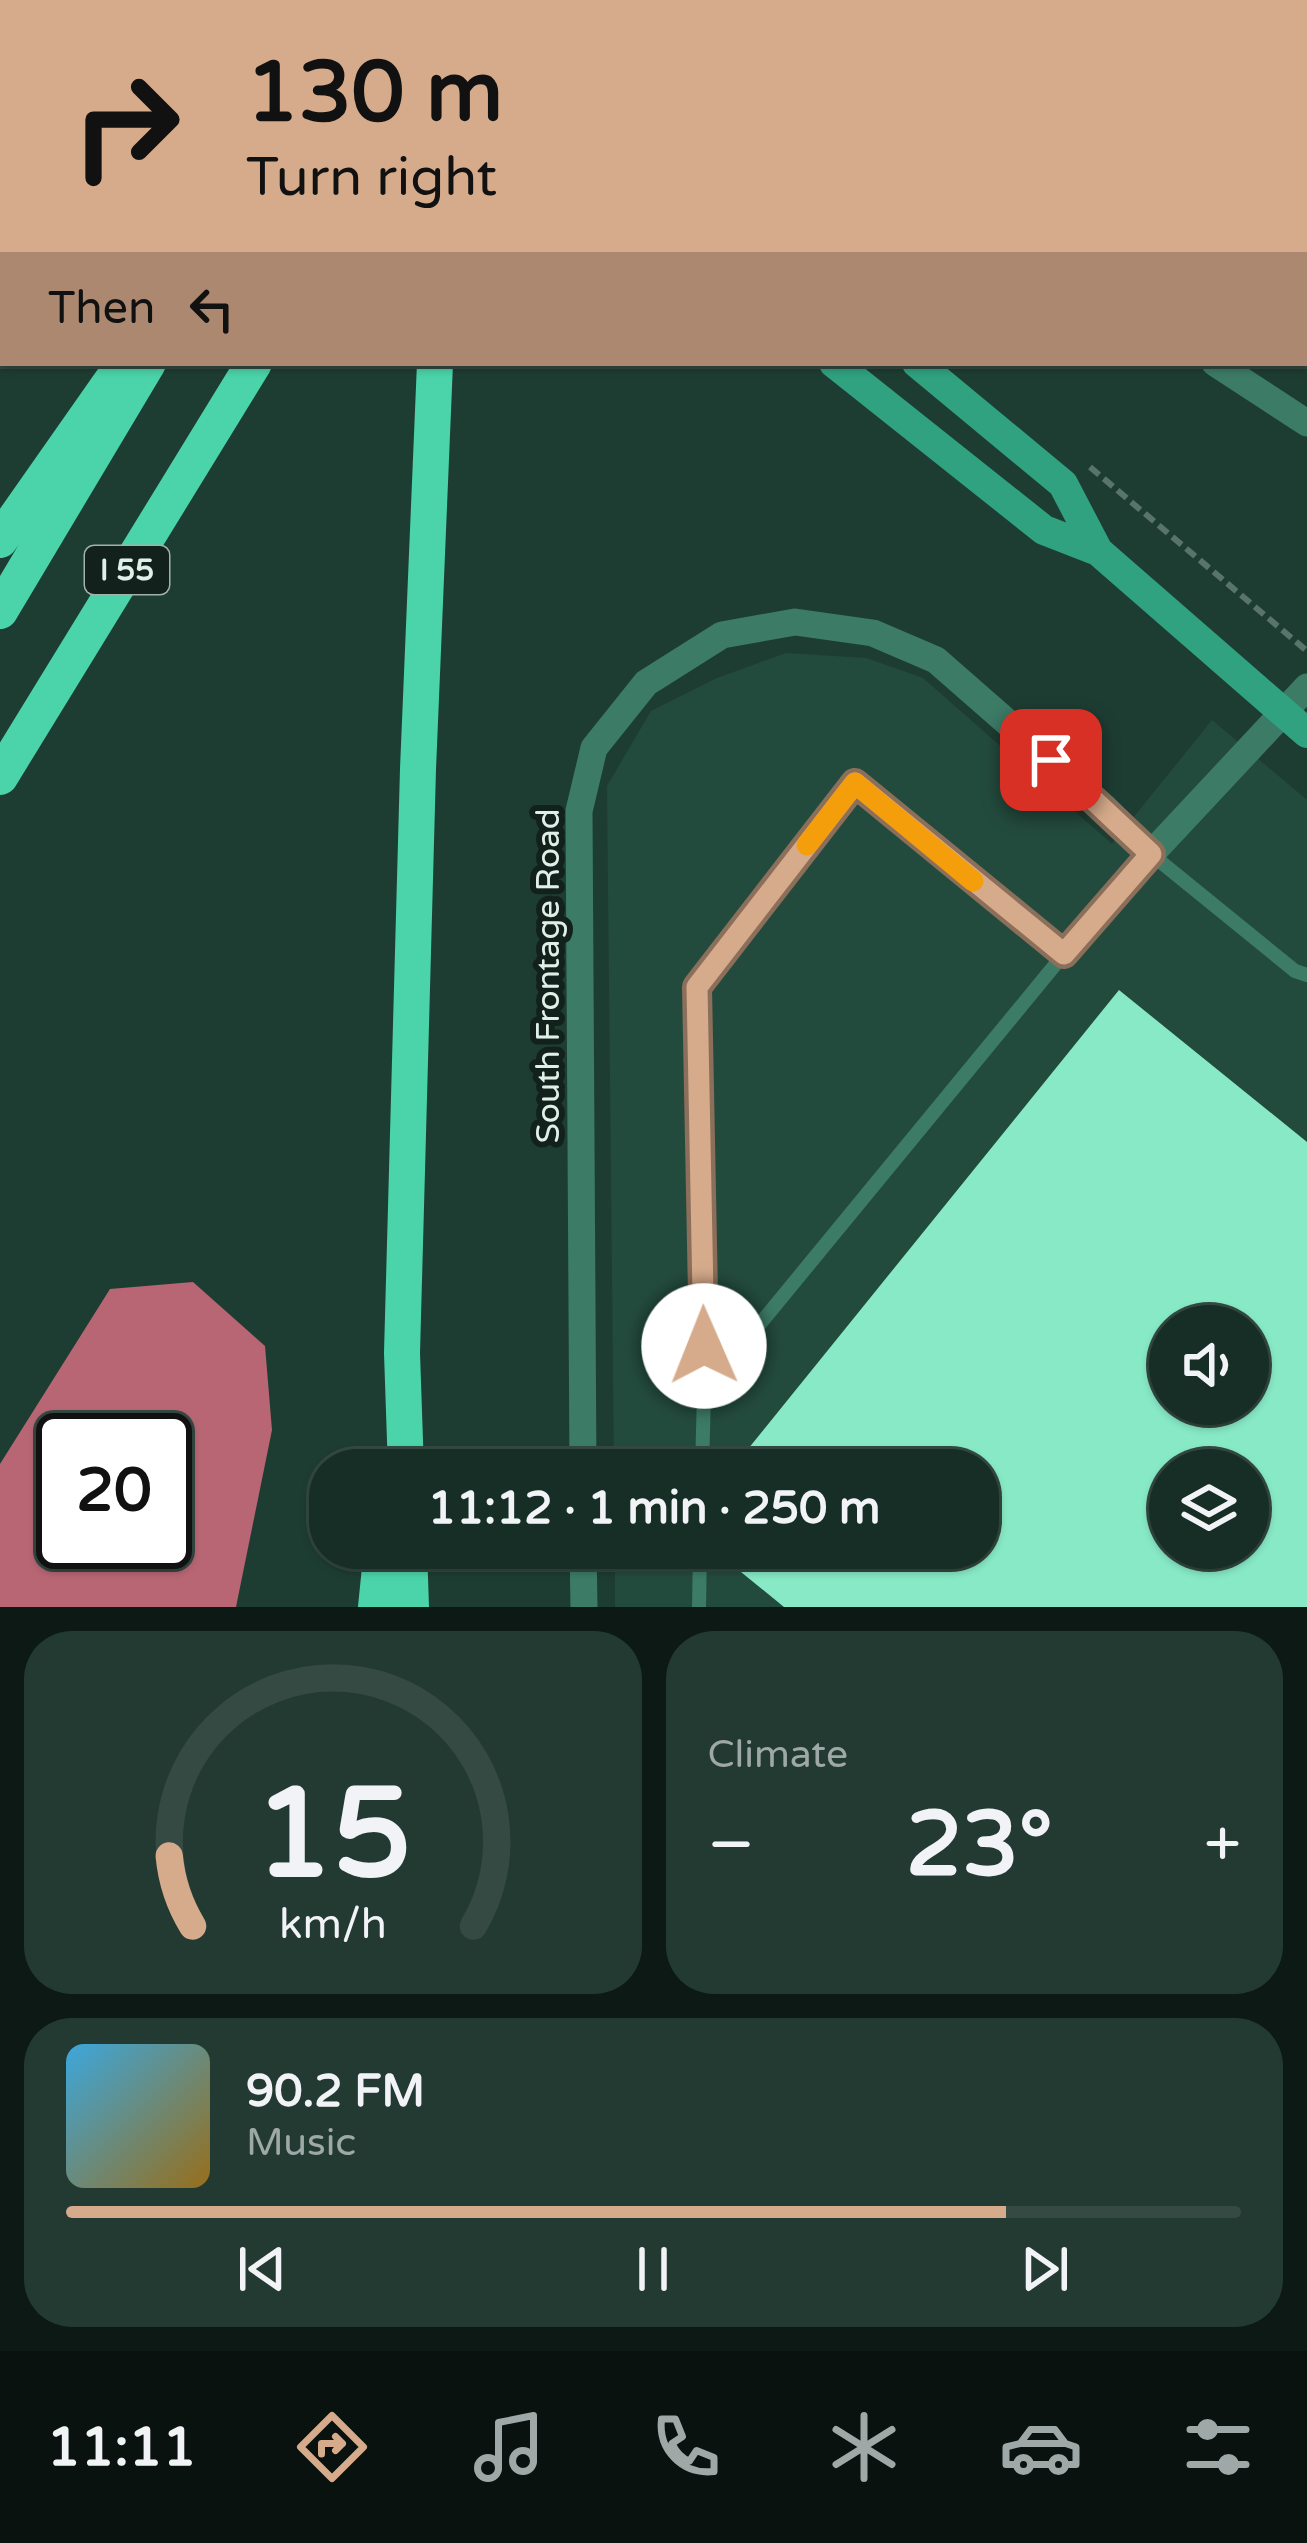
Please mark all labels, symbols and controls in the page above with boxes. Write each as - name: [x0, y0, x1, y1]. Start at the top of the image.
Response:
- text: 130 m: [246, 43, 503, 144]
- icon: right: [48, 48, 204, 204]
- text: Turn right: [246, 145, 497, 210]
- icon: left: [179, 276, 245, 342]
- text: Then: [48, 282, 155, 336]
- road number: I 55: [85, 546, 169, 594]
- pin: [1000, 709, 1102, 811]
- icon: arrive: [1018, 727, 1084, 793]
- street label: South Frontage Road: [529, 808, 568, 1144]
- position arrow: [641, 1283, 767, 1409]
- map controls: [1149, 1305, 1269, 1569]
- button: sound: [1149, 1305, 1269, 1425]
- speed limit sign: 20: [36, 1413, 192, 1569]
- button: layers: [1149, 1449, 1269, 1569]
- text: 11:12 · 1 min · 250 m: [428, 1482, 880, 1536]
- text: Climate: [708, 1731, 848, 1778]
- text: 15: [254, 1760, 411, 1911]
- text: 23°: [906, 1791, 1053, 1900]
- text: −: [708, 1805, 755, 1885]
- text: +: [1204, 1805, 1241, 1885]
- text: km/h: [279, 1898, 387, 1949]
- text: 90.2 FM: [246, 2065, 425, 2119]
- text: Music: [246, 2119, 356, 2166]
- icon: previous: [229, 2236, 295, 2302]
- icon: pause: [620, 2236, 686, 2302]
- icon: next: [1012, 2236, 1078, 2302]
- icon: directions: [290, 2405, 374, 2489]
- icon: music: [467, 2405, 551, 2489]
- icon: phone: [644, 2405, 728, 2489]
- icon: climate: [822, 2405, 906, 2489]
- icon: car: [999, 2405, 1083, 2489]
- icon: filters: [1176, 2405, 1260, 2489]
- text: 11:11: [47, 2415, 196, 2480]

